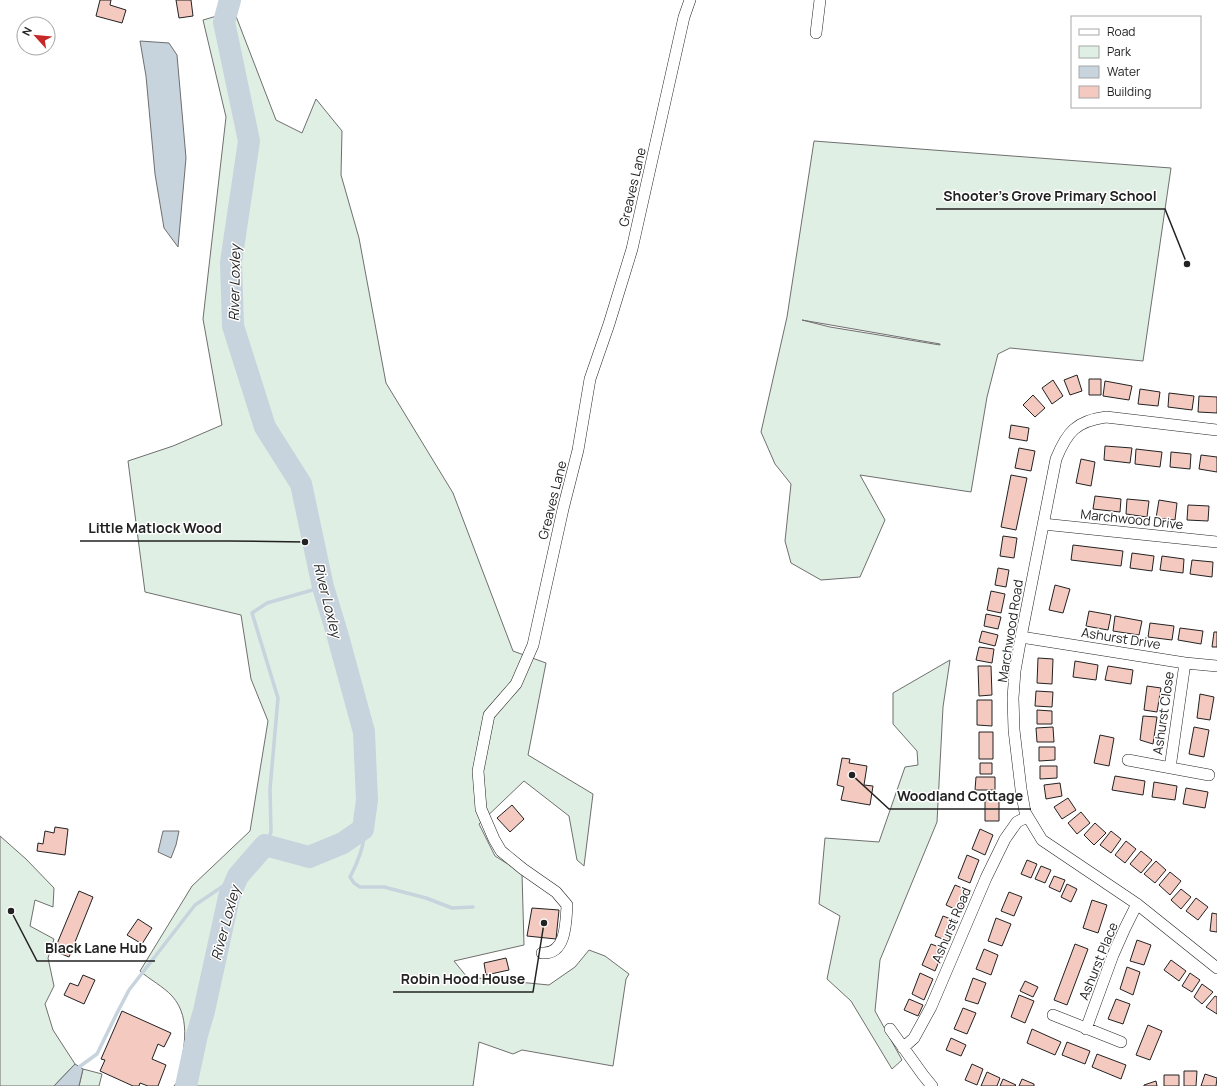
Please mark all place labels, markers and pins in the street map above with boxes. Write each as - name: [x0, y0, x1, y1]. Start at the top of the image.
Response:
- callout: Shooter's Grove Primary School: [936, 183, 1165, 209]
- callout: Little Matlock Wood: [80, 515, 230, 541]
- callout: Woodland Cottage: [889, 783, 1031, 809]
- callout: Black Lane Hub: [37, 935, 155, 961]
- callout: Robin Hood House: [393, 966, 533, 992]

